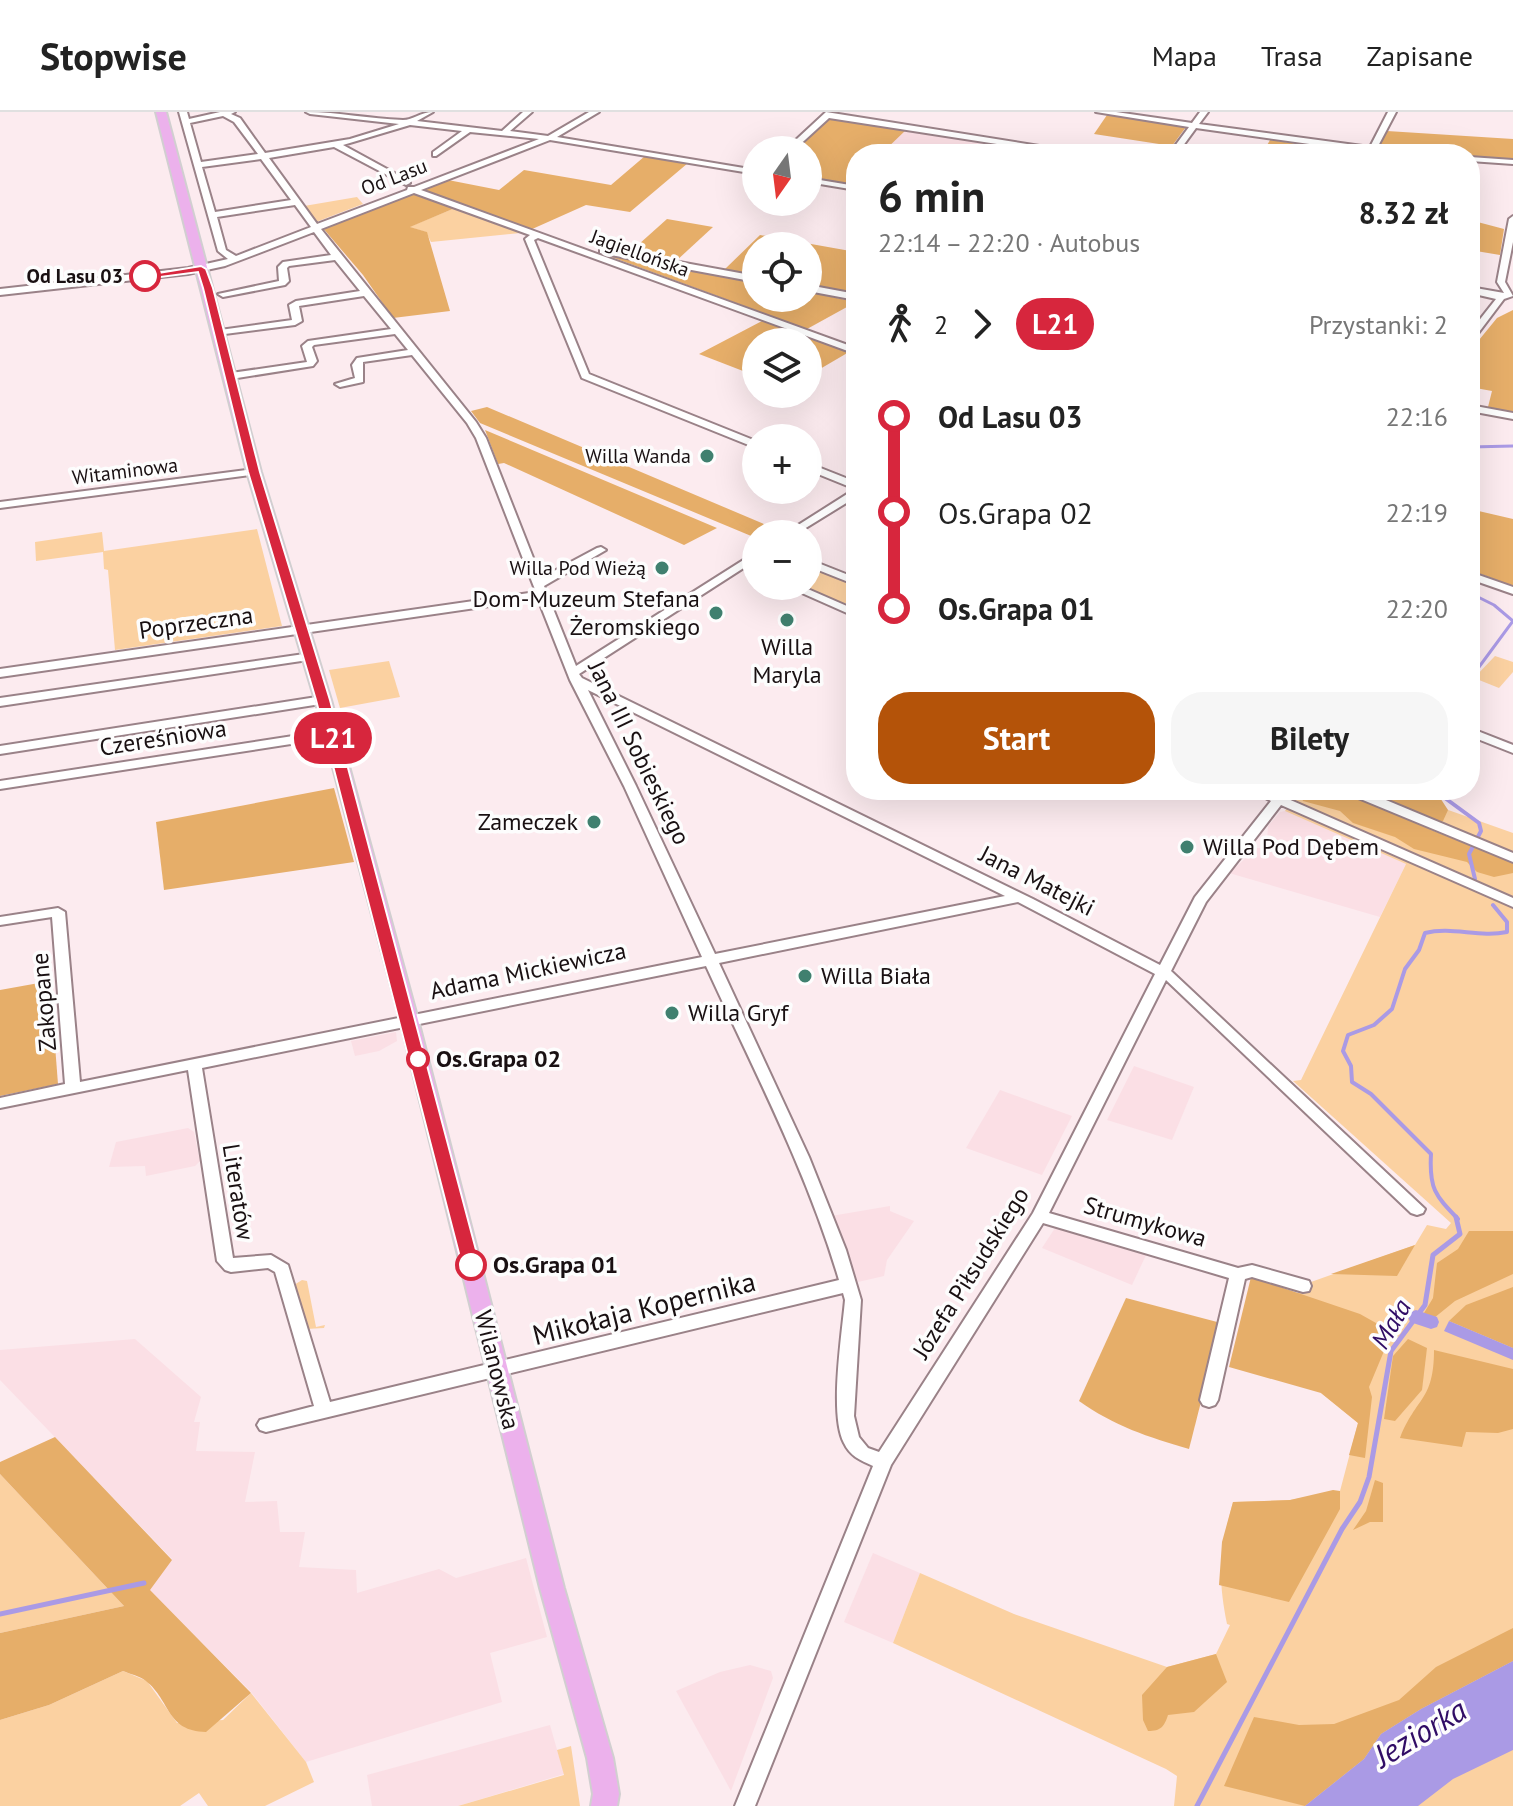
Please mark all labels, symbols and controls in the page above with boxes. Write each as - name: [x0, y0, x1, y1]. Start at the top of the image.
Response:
- text: Stopwise: [40, 31, 187, 80]
- text: Mapa: [1152, 37, 1217, 74]
- text: Trasa: [1261, 37, 1323, 74]
- text: Zapisane: [1367, 37, 1473, 74]
- north arrow: [742, 136, 822, 216]
- map controls: [742, 136, 822, 600]
- street label: Od Lasu: [357, 153, 431, 201]
- text: 6 min: [878, 167, 985, 224]
- text: 8.32 zł: [1359, 193, 1448, 232]
- street label: Jagiellońska: [586, 223, 693, 283]
- text: 22:14 – 22:20 · Autobus: [878, 226, 1140, 259]
- button: locate: [742, 232, 822, 312]
- marker: Od Lasu 03: [130, 261, 160, 291]
- place label: Od Lasu 03: [27, 263, 123, 289]
- icon: walk: [878, 302, 922, 346]
- icon: forward: [960, 302, 1004, 346]
- text: L21: [1032, 305, 1078, 342]
- text: 2: [934, 308, 948, 341]
- text: Przystanki: 2: [1309, 308, 1448, 341]
- button: layers: [742, 328, 822, 408]
- text: Od Lasu 03: [938, 397, 1083, 436]
- text: 22:16: [1386, 400, 1448, 433]
- button: +: [742, 424, 822, 504]
- place label: Willa Wanda: [585, 443, 691, 469]
- marker: Willa Wanda: [698, 447, 716, 465]
- street label: Witaminowa: [71, 452, 179, 490]
- text: Os.Grapa 02: [938, 493, 1093, 532]
- text: 22:19: [1386, 496, 1448, 529]
- button: −: [742, 520, 822, 600]
- place label: Willa Pod Wieżą: [510, 555, 646, 581]
- marker: Willa Pod Wieżą: [653, 559, 671, 577]
- place label: Dom-Muzeum Stefana Żeromskiego: [473, 583, 700, 642]
- text: Os.Grapa 01: [938, 589, 1095, 628]
- text: 22:20: [1386, 592, 1448, 625]
- street label: Poprzeczna: [137, 599, 255, 646]
- marker: Dom-Muzeum Stefana Żeromskiego: [707, 604, 725, 622]
- marker: Willa Maryla: [778, 611, 796, 629]
- place label: Willa Maryla: [752, 631, 822, 690]
- street label: Jana III Sobieskiego: [581, 655, 697, 850]
- button: Start: [878, 692, 1155, 784]
- button: Bilety: [1171, 692, 1448, 784]
- street label: Czereśniowa: [97, 712, 228, 763]
- line badge: L21: [287, 712, 379, 764]
- text: L21: [310, 719, 356, 756]
- place label: Zameczek: [478, 806, 579, 837]
- marker: Zameczek: [585, 813, 603, 831]
- place label: Willa Pod Dębem: [1203, 831, 1379, 862]
- street label: Jana Matejki: [973, 838, 1100, 923]
- marker: Willa Pod Dębem: [1178, 838, 1196, 856]
- street label: Adama Mickiewicza: [427, 935, 629, 1006]
- street label: Zakopane: [24, 952, 63, 1053]
- place label: Willa Biała: [821, 960, 931, 991]
- marker: Willa Biała: [796, 967, 814, 985]
- place label: Willa Gryf: [688, 997, 790, 1028]
- marker: Willa Gryf: [663, 1004, 681, 1022]
- place label: Os.Grapa 02: [436, 1043, 561, 1074]
- marker: Os.Grapa 02: [407, 1048, 429, 1070]
- street label: Literatów: [216, 1142, 261, 1243]
- street label: Józefa Piłsudskiego: [905, 1181, 1036, 1365]
- street label: Strumykowa: [1080, 1189, 1210, 1254]
- place label: Os.Grapa 01: [493, 1249, 618, 1280]
- marker: Os.Grapa 01: [456, 1250, 486, 1280]
- street label: Mikołaja Kopernika: [529, 1262, 759, 1353]
- water label: Mała: [1363, 1293, 1418, 1354]
- street label: Wilanowska: [468, 1307, 527, 1433]
- water label: Jeziorka: [1364, 1688, 1474, 1777]

